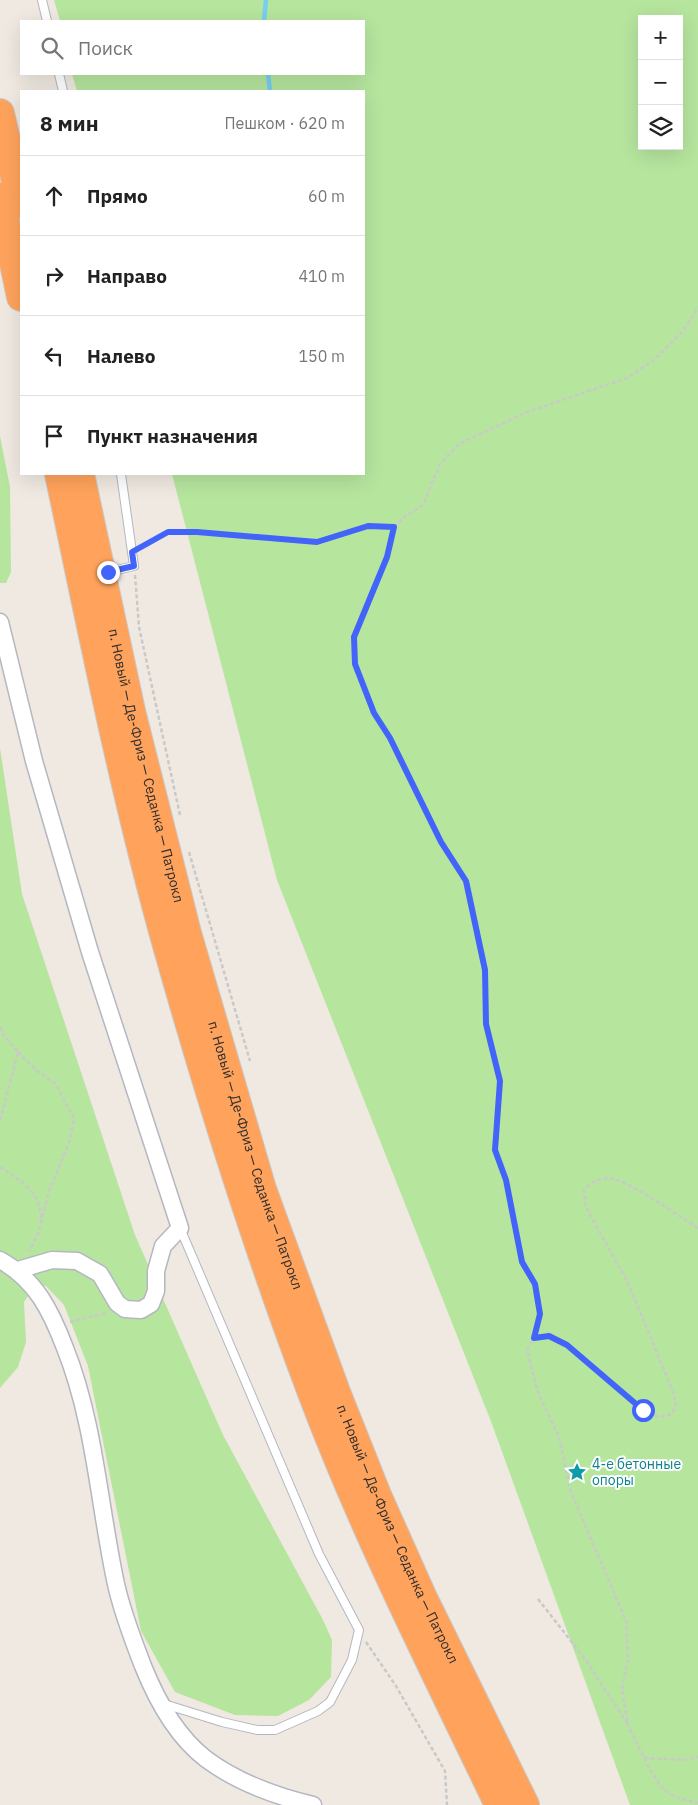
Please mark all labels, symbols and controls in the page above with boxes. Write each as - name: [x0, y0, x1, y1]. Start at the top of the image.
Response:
- map controls: [638, 15, 683, 150]
- button: +: [638, 15, 683, 60]
- search box: [20, 20, 365, 75]
- icon: search: [38, 34, 66, 62]
- text: Поиск: [78, 36, 133, 60]
- button: −: [638, 60, 683, 105]
- button: layers: [638, 105, 683, 150]
- text: 8 мин: [40, 109, 99, 137]
- text: Пешком · 620 m: [224, 113, 345, 133]
- icon: ahead: [40, 182, 68, 210]
- text: Прямо: [87, 184, 148, 208]
- text: 60 m: [308, 186, 345, 206]
- icon: right: [40, 262, 68, 290]
- text: Направо: [87, 264, 167, 288]
- text: 410 m: [298, 266, 345, 286]
- icon: left: [40, 342, 68, 370]
- text: Налево: [87, 344, 156, 368]
- text: 150 m: [298, 346, 345, 366]
- icon: arrive: [40, 422, 68, 450]
- text: Пункт назначения: [87, 424, 258, 448]
- route end: [97, 561, 120, 584]
- street label: п. Новый — Де-Фриз — Седанка — Патрокл: [105, 627, 188, 904]
- street label: п. Новый — Де-Фриз — Седанка — Патрокл: [204, 1019, 307, 1292]
- route start: [632, 1399, 655, 1422]
- street label: п. Новый — Де-Фриз — Седанка — Патрокл: [333, 1402, 463, 1666]
- place label: 4-е бетонные опоры: [592, 1455, 681, 1489]
- place icon: 4-е бетонные опоры: [566, 1461, 588, 1483]

